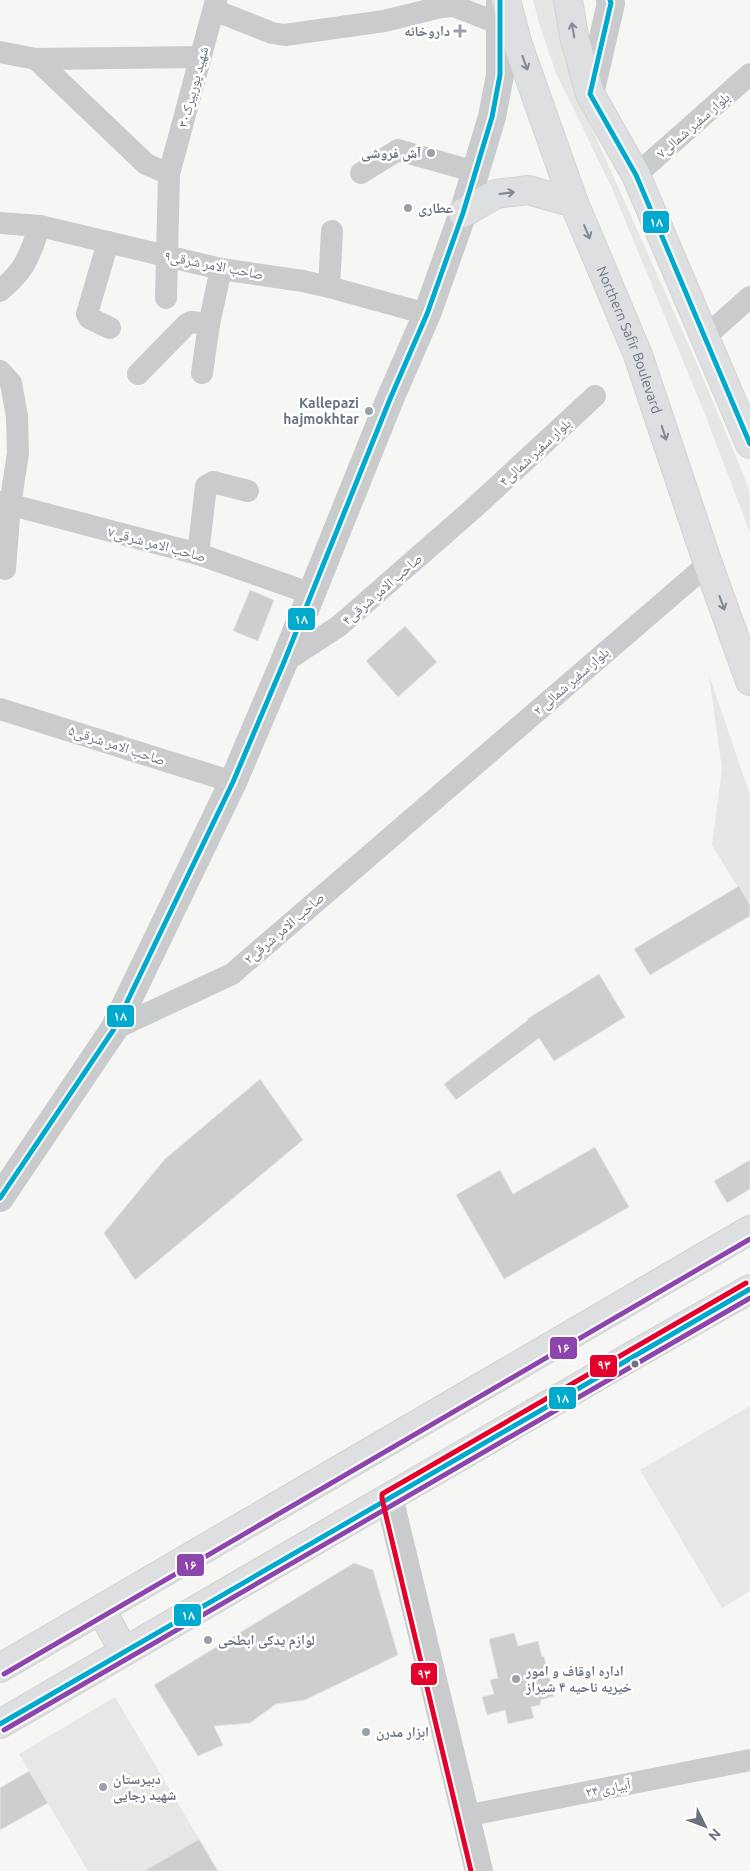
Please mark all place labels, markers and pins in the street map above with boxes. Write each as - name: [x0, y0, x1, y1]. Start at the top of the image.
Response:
- place label: داروخانه: [404, 23, 450, 39]
- marker: داروخانه: [454, 25, 466, 37]
- place label: آش فروشی: [361, 145, 421, 162]
- marker: آش فروشی: [425, 147, 437, 159]
- place label: عطاری: [418, 200, 453, 217]
- marker: عطاری: [402, 202, 414, 214]
- place label: Kallepazi hajmokhtar: [283, 395, 359, 427]
- marker: Kallepazi hajmokhtar: [363, 405, 375, 417]
- unlabelled marker: [630, 1359, 640, 1369]
- place label: لوازم یدکی ابطحی: [218, 1632, 315, 1650]
- marker: لوازم یدکی ابطحی: [202, 1634, 214, 1646]
- place label: اداره اوقاف و امور خیریه ناحیه ۴ شیراز: [525, 1663, 632, 1695]
- marker: اداره اوقاف و امور خیریه ناحیه ۴ شیراز: [510, 1673, 522, 1685]
- place label: ابزار مدرن: [376, 1724, 429, 1741]
- marker: ابزار مدرن: [360, 1726, 372, 1738]
- place label: دبیرستان شهید رجایی: [113, 1771, 177, 1804]
- marker: دبیرستان شهید رجایی: [97, 1781, 109, 1793]

